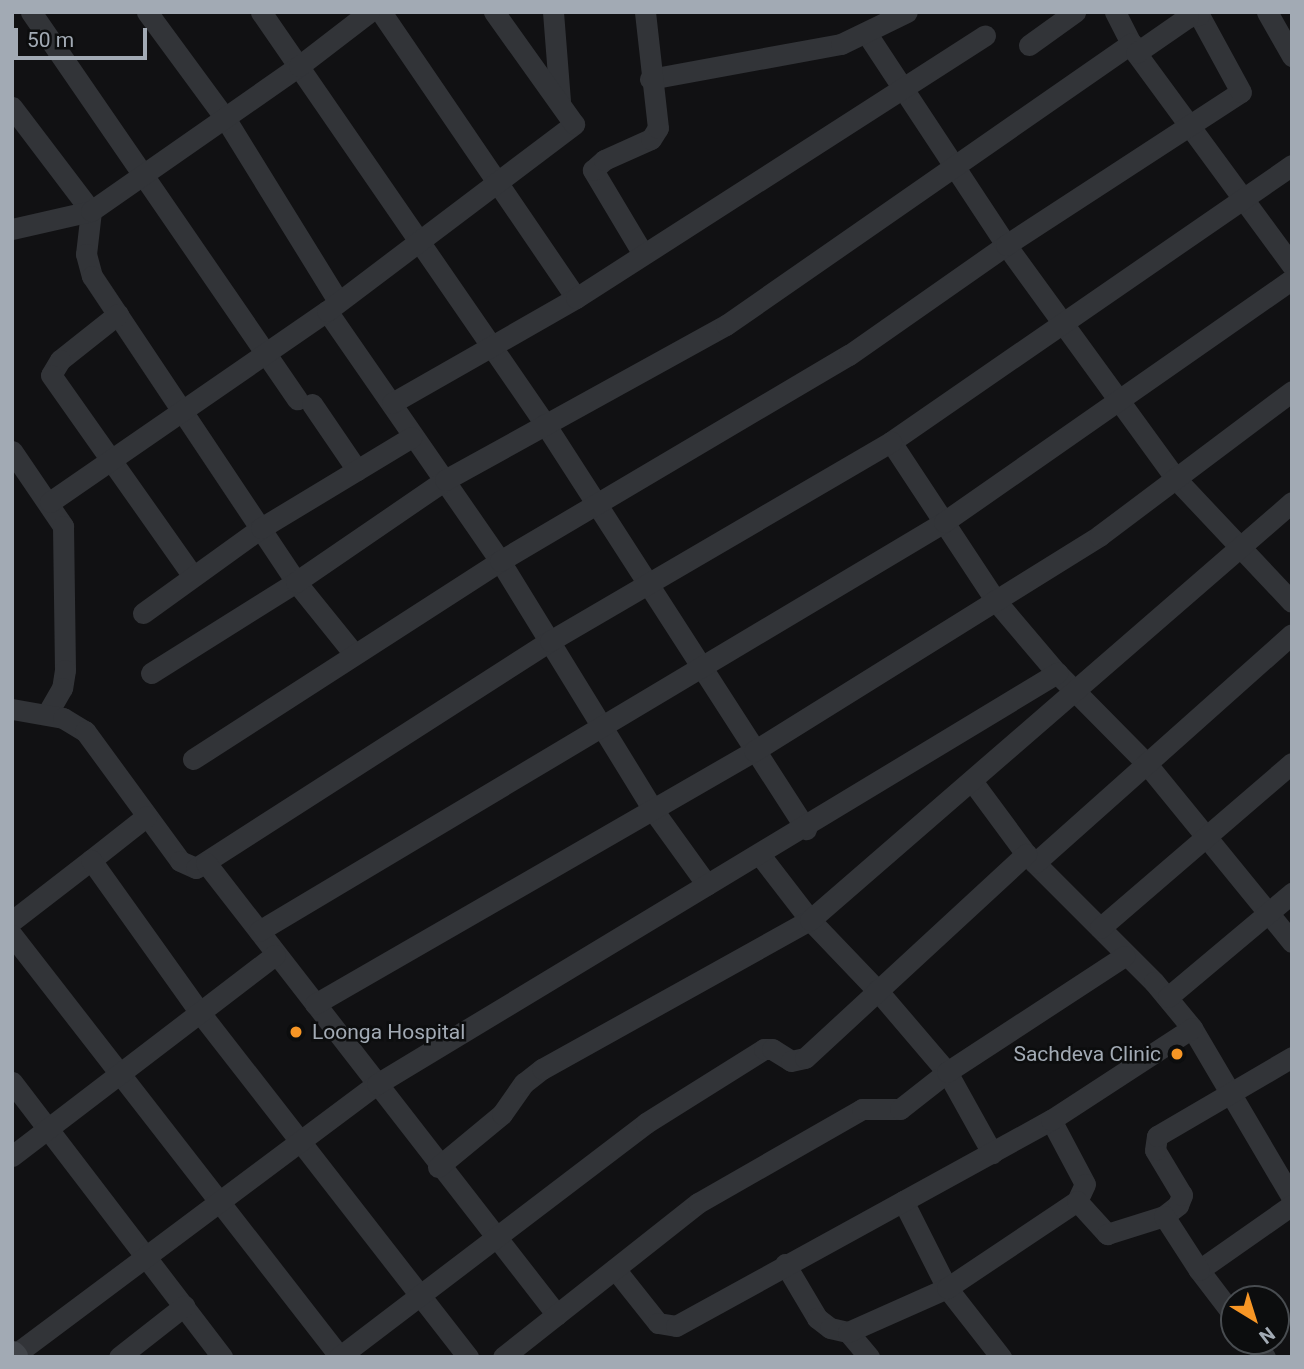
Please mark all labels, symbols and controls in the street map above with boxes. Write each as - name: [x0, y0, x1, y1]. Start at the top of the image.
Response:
- scale bar: [18, 14, 150, 58]
- text: 50 m: [27, 28, 74, 52]
- place label: Loonga Hospital: [312, 1019, 465, 1045]
- marker: Loonga Hospital: [286, 1022, 306, 1042]
- place label: Sachdeva Clinic: [1013, 1041, 1161, 1067]
- marker: Sachdeva Clinic: [1167, 1044, 1187, 1064]
- north arrow: [1220, 1285, 1290, 1355]
- text: N: [1255, 1322, 1279, 1349]

